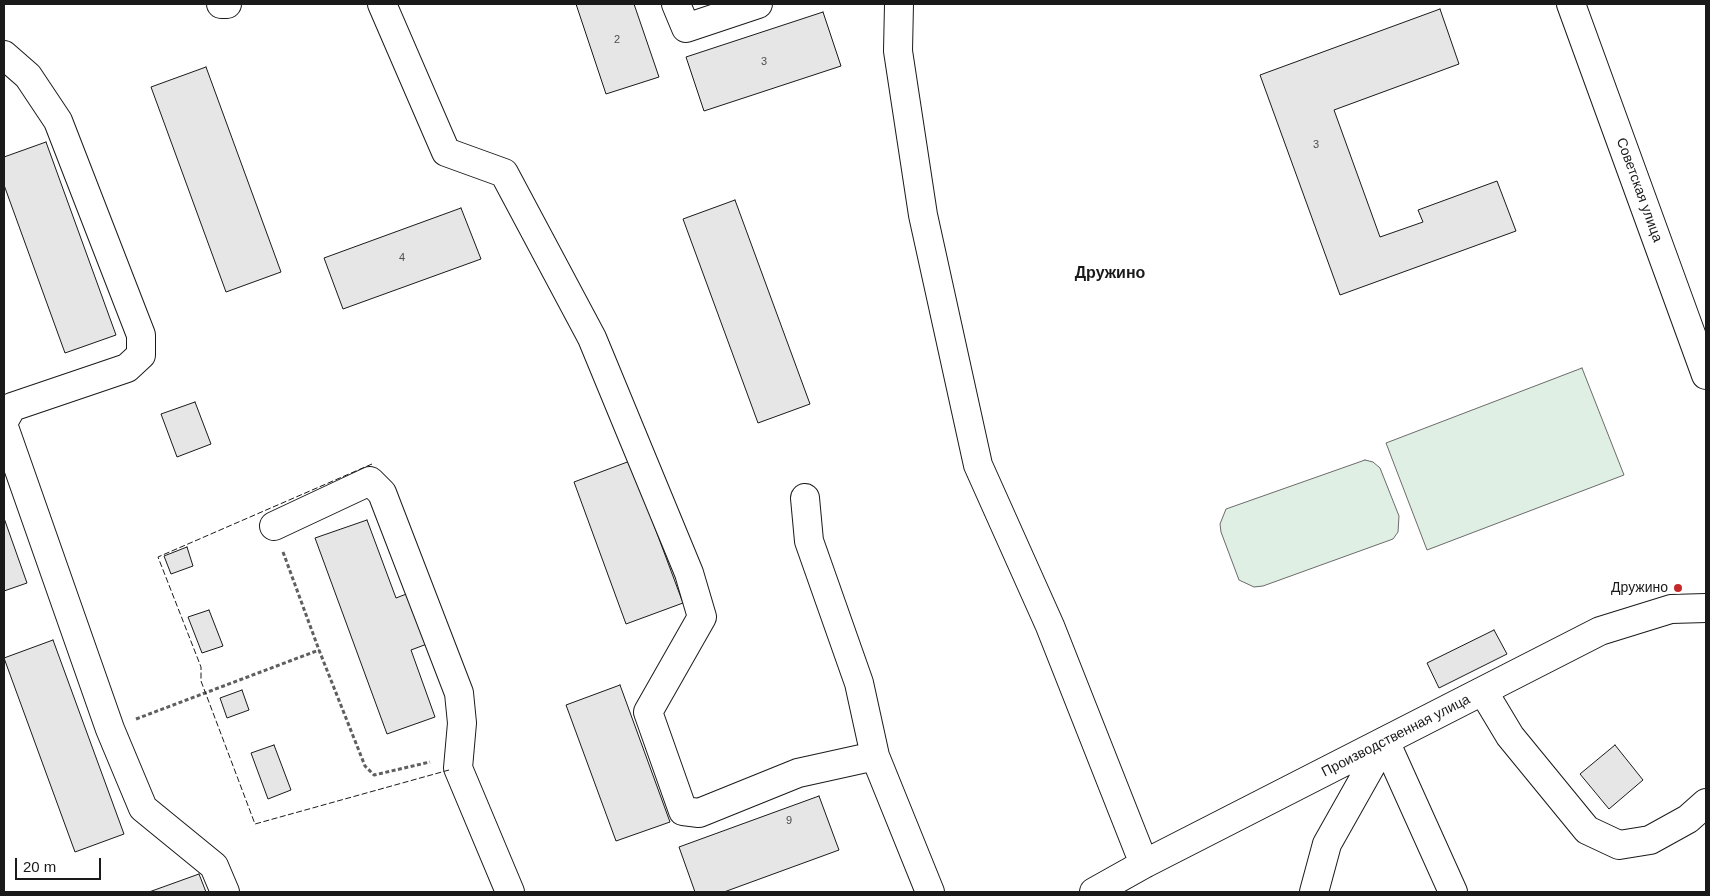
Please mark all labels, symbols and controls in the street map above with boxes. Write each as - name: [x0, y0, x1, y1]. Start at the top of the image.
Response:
- house number: 2: [614, 33, 620, 47]
- house number: 3: [761, 55, 767, 69]
- street label: Советская улица: [1612, 135, 1666, 245]
- house number: 3: [1313, 138, 1319, 152]
- house number: 4: [399, 251, 405, 265]
- district label: Дружино: [1075, 264, 1145, 284]
- place label: Дружино: [1611, 580, 1668, 596]
- marker: Дружино: [1672, 582, 1684, 594]
- street label: Производственная улица: [1319, 691, 1473, 781]
- house number: 9: [786, 814, 792, 828]
- scale bar: [18, 848, 104, 880]
- text: 20 m: [23, 858, 56, 875]

